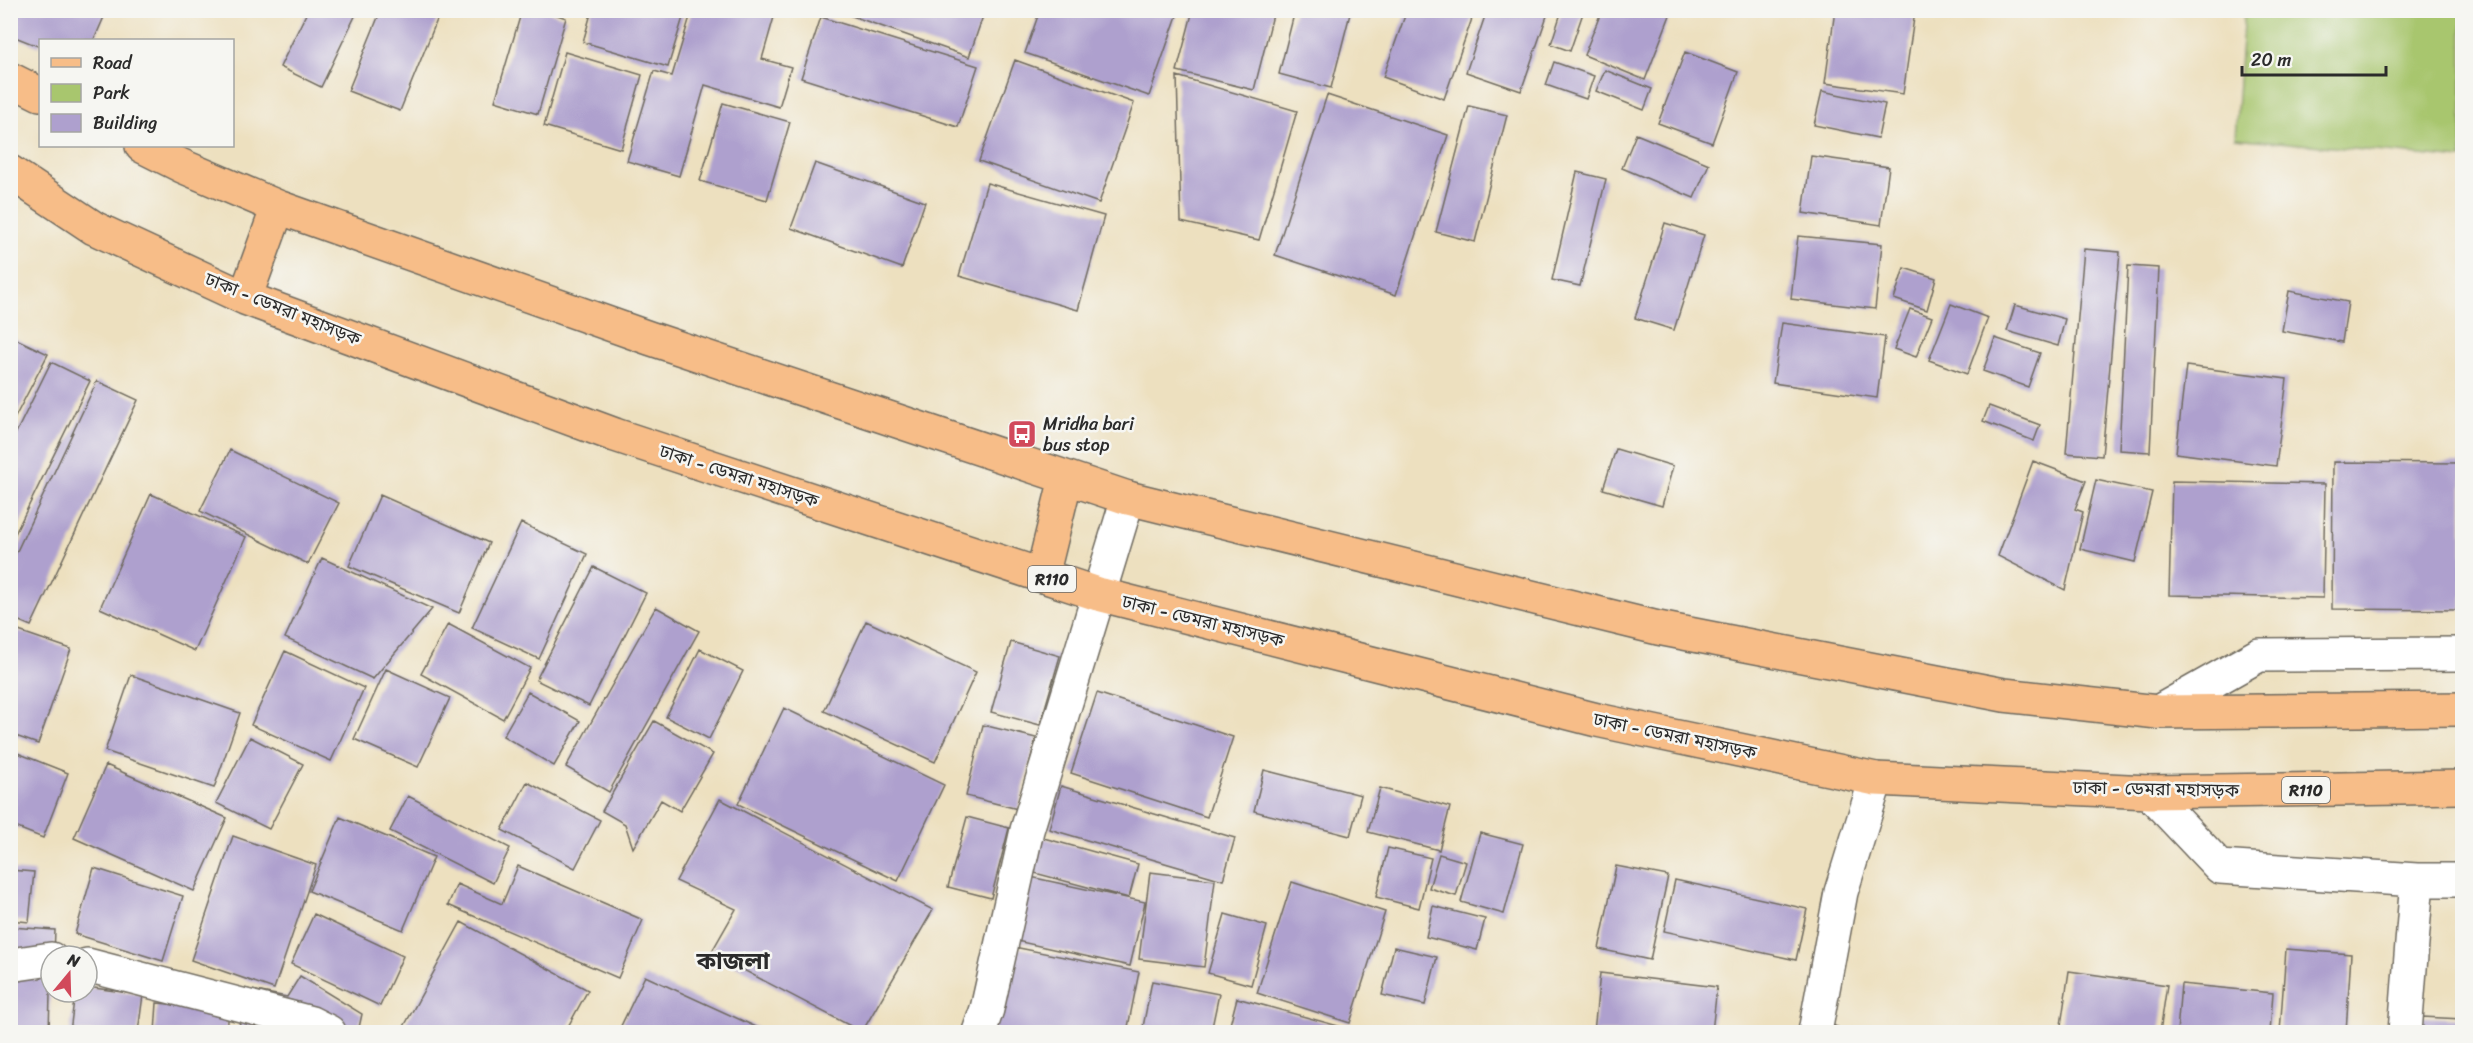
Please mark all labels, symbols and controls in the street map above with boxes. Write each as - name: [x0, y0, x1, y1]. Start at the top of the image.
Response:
- legend: [39, 39, 234, 147]
- scale bar: [2242, 39, 2386, 77]
- text: 20 m: [2251, 44, 2291, 76]
- text: Road: [93, 47, 133, 79]
- text: Park: [93, 77, 130, 109]
- text: Building: [93, 107, 157, 139]
- street label: ঢাকা - ডেমরা মহাসড়ক: [199, 263, 366, 355]
- place label: Mridha bari bus stop: [1043, 408, 1135, 461]
- bus stop icon: Mridha bari bus stop: [1006, 418, 1038, 450]
- street label: ঢাকা - ডেমরা মহাসড়ক: [654, 435, 823, 517]
- road number: R110: [1028, 566, 1076, 592]
- street label: ঢাকা - ডেমরা মহাসড়ক: [1118, 585, 1288, 657]
- street label: ঢাকা - ডেমরা মহাসড়ক: [1589, 703, 1760, 769]
- street label: ঢাকা - ডেমরা মহাসড়ক: [2072, 772, 2240, 806]
- road number: R110: [2282, 777, 2330, 803]
- district label: কাজলা: [696, 940, 771, 982]
- north arrow: [39, 944, 99, 1004]
- text: N: [63, 944, 85, 976]

